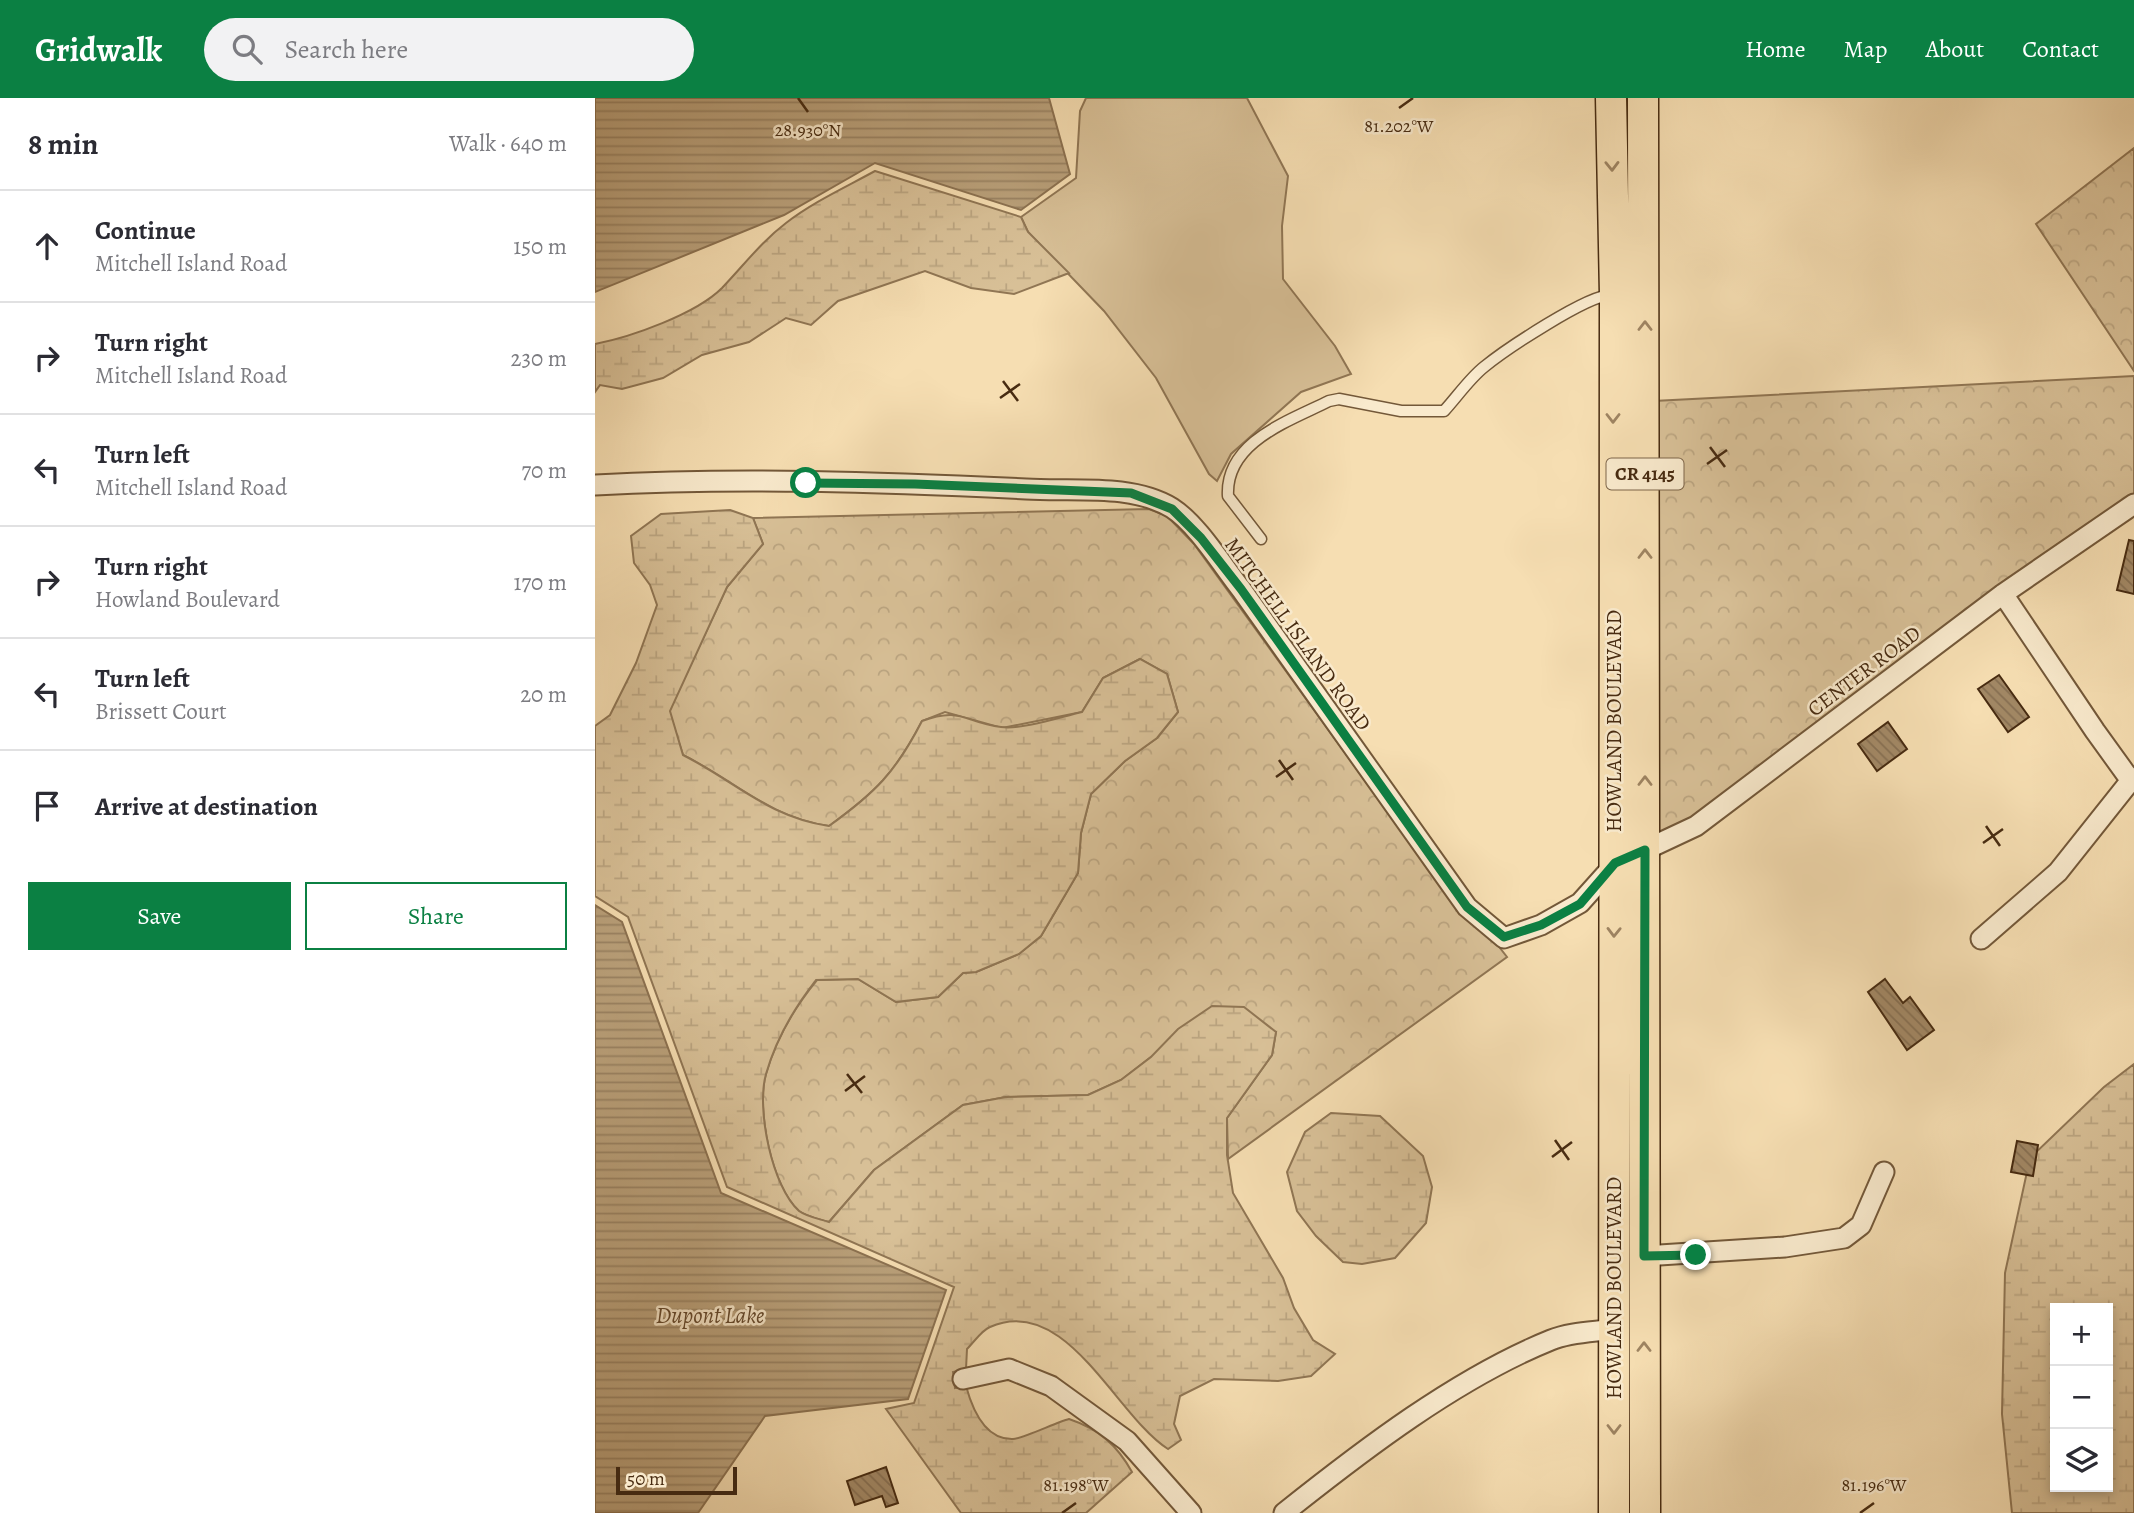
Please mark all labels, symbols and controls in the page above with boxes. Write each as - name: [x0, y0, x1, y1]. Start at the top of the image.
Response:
- search box: [204, 18, 694, 81]
- text: Gridwalk: [35, 27, 162, 72]
- icon: search: [228, 30, 266, 68]
- text: Search here: [284, 32, 408, 67]
- text: Home: [1745, 33, 1806, 65]
- text: Map: [1844, 33, 1888, 65]
- text: About: [1926, 33, 1984, 65]
- text: Contact: [2022, 33, 2099, 65]
- text: 81.202°W: [1364, 114, 1434, 138]
- text: 28.930°N: [775, 118, 841, 142]
- text: 8 min: [28, 124, 98, 164]
- text: Walk · 640 m: [449, 128, 567, 159]
- one-way arrow: [1605, 161, 1620, 172]
- text: Continue: [95, 213, 196, 248]
- icon: ahead: [28, 227, 66, 265]
- text: 150 m: [513, 231, 567, 262]
- text: Mitchell Island Road: [95, 248, 287, 279]
- one-way arrow: [1637, 321, 1653, 331]
- text: Turn right: [95, 325, 208, 360]
- icon: right: [28, 339, 66, 377]
- text: 230 m: [511, 343, 567, 374]
- text: Mitchell Island Road: [95, 360, 287, 391]
- one-way arrow: [1605, 413, 1621, 424]
- text: Turn left: [95, 437, 190, 472]
- icon: left: [28, 451, 66, 489]
- text: 70 m: [521, 455, 567, 486]
- road number: CR 4145: [1607, 458, 1683, 490]
- route start: [790, 467, 821, 498]
- text: Mitchell Island Road: [95, 472, 287, 503]
- street label: MITCHELL ISLAND ROAD: [1218, 532, 1378, 736]
- one-way arrow: [1637, 548, 1653, 559]
- text: Turn right: [95, 549, 208, 584]
- icon: right: [28, 563, 66, 601]
- text: 170 m: [514, 567, 567, 598]
- text: Howland Boulevard: [95, 584, 280, 615]
- street label: HOWLAND BOULEVARD: [1600, 610, 1628, 832]
- street label: CENTER ROAD: [1802, 619, 1926, 723]
- text: Turn left: [95, 661, 190, 696]
- icon: left: [28, 675, 66, 713]
- text: 20 m: [520, 679, 567, 710]
- text: Brissett Court: [95, 696, 227, 727]
- one-way arrow: [1637, 776, 1653, 786]
- icon: arrive: [28, 787, 66, 825]
- text: Arrive at destination: [95, 789, 318, 824]
- button: Save: [28, 882, 291, 950]
- button: Share: [305, 882, 567, 950]
- one-way arrow: [1606, 927, 1622, 938]
- street label: HOWLAND BOULEVARD: [1600, 1177, 1628, 1399]
- route end: [1680, 1239, 1711, 1270]
- water label: Dupont Lake: [656, 1300, 764, 1331]
- map controls: [2050, 1303, 2113, 1492]
- button: +: [2050, 1303, 2113, 1366]
- one-way arrow: [1636, 1341, 1652, 1352]
- button: −: [2050, 1366, 2113, 1429]
- one-way arrow: [1606, 1424, 1622, 1434]
- button: layers: [2050, 1429, 2113, 1492]
- scale bar: [616, 1464, 737, 1496]
- text: 50 m: [627, 1466, 665, 1492]
- text: 81.198°W: [1043, 1473, 1109, 1497]
- text: 81.196°W: [1841, 1473, 1907, 1497]

